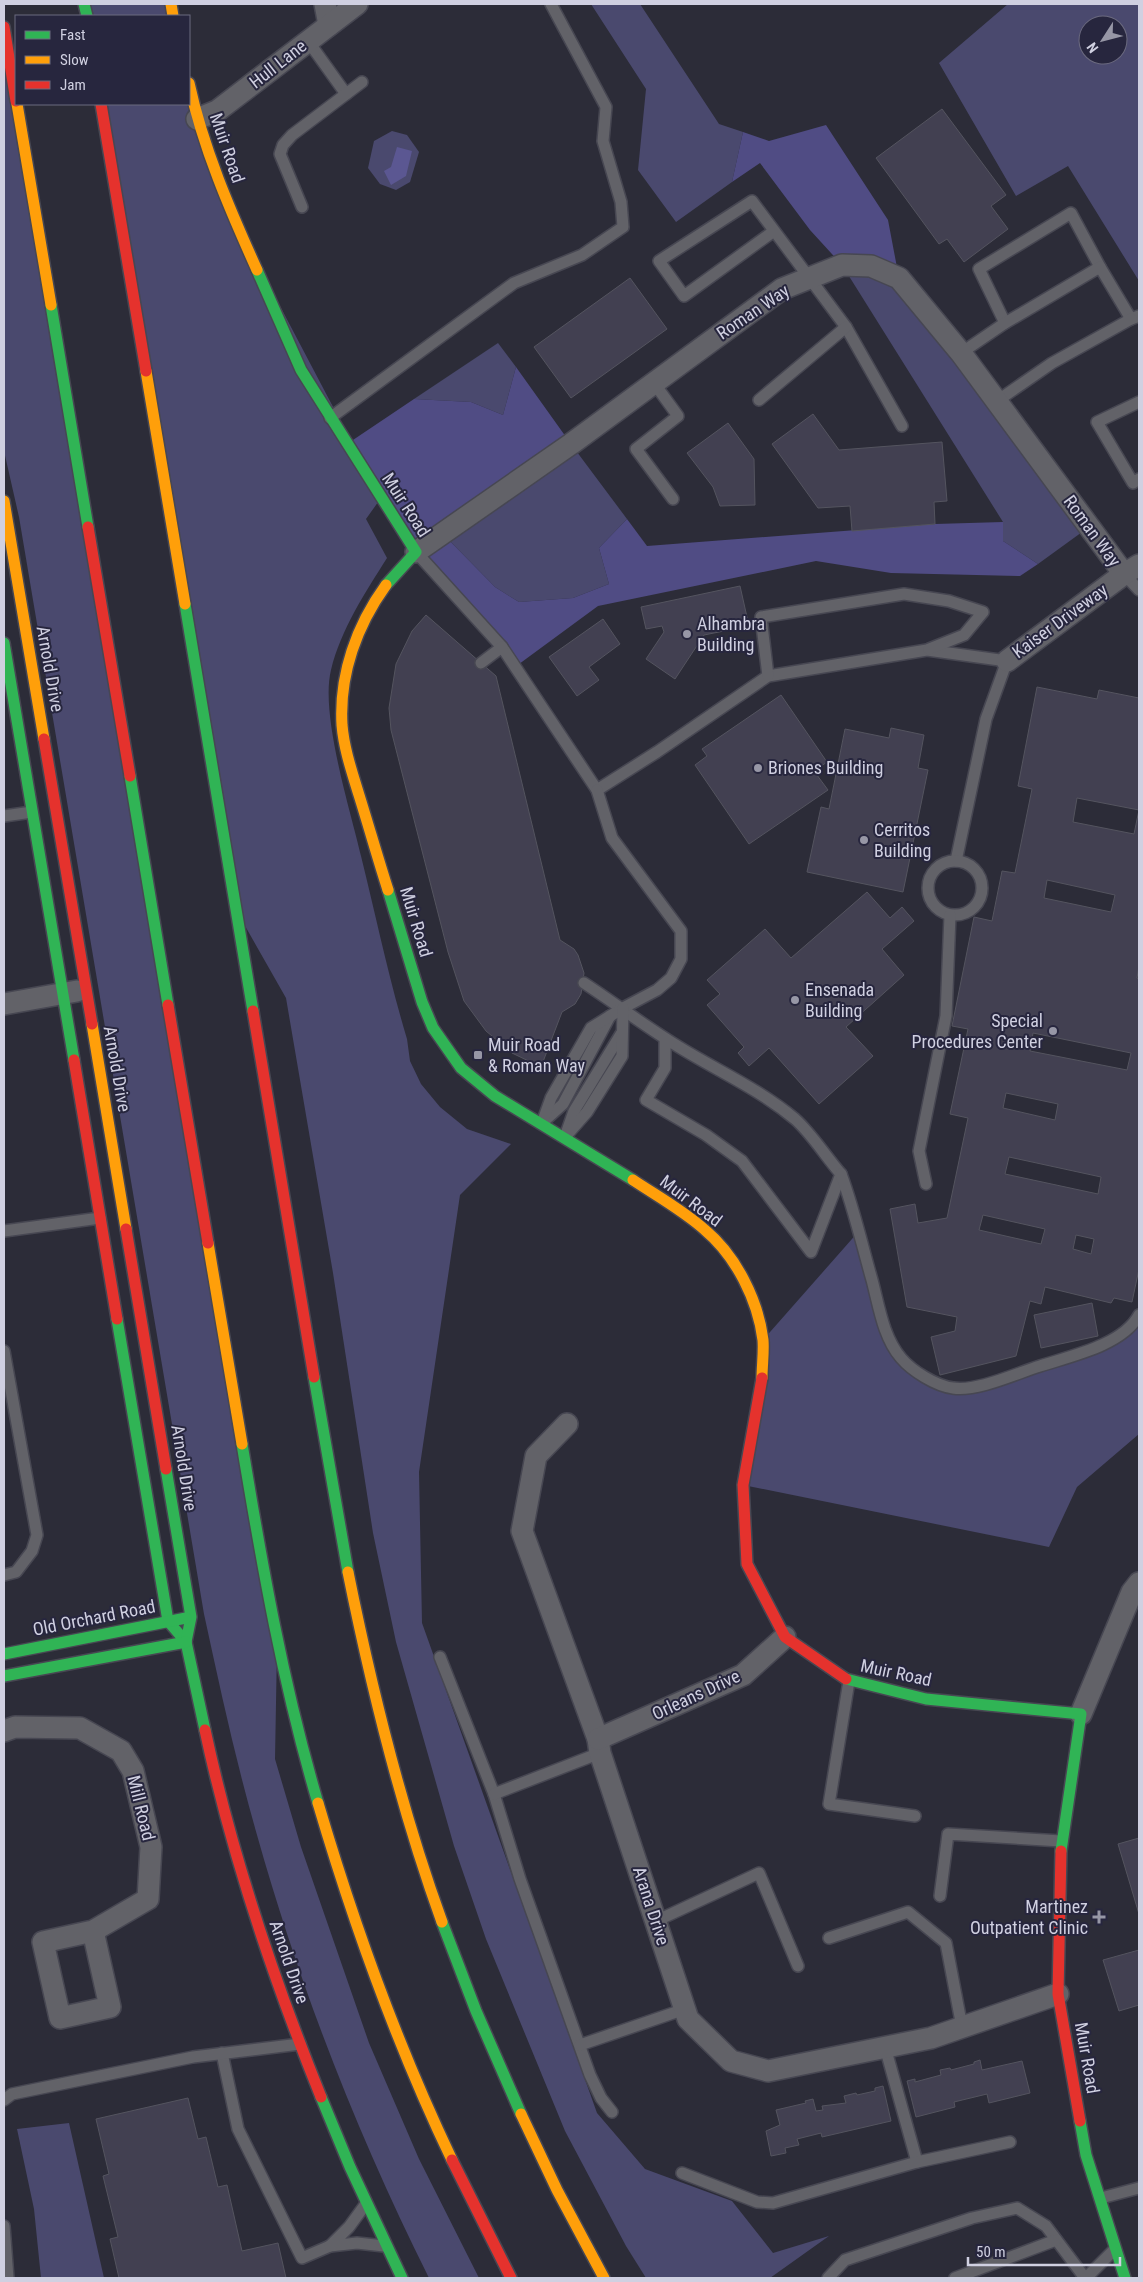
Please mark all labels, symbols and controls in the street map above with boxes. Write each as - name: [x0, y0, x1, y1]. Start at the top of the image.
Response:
- legend: [15, 15, 190, 105]
- north arrow: [1078, 15, 1128, 65]
- text: Fast: [60, 26, 85, 44]
- street label: Hull Lane: [245, 35, 310, 92]
- text: N: [1083, 39, 1101, 56]
- text: Slow: [60, 51, 89, 69]
- text: Jam: [60, 76, 86, 94]
- street label: Muir Road: [206, 110, 249, 185]
- street label: Roman Way: [712, 279, 793, 344]
- street label: Muir Road: [378, 469, 435, 541]
- street label: Roman Way: [1060, 491, 1126, 571]
- street label: Kaiser Driveway: [1008, 579, 1112, 662]
- place label: Alhambra Building: [697, 613, 765, 655]
- street label: Arnold Drive: [33, 624, 68, 713]
- marker: Alhambra Building: [681, 628, 693, 640]
- place label: Briones Building: [768, 757, 883, 778]
- marker: Briones Building: [752, 762, 764, 774]
- place label: Cerritos Building: [874, 819, 931, 861]
- marker: Cerritos Building: [858, 834, 870, 846]
- street label: Muir Road: [396, 884, 437, 959]
- place label: Ensenada Building: [805, 979, 874, 1021]
- marker: Ensenada Building: [789, 994, 801, 1006]
- place label: Special Procedures Center: [912, 1010, 1044, 1052]
- street label: Arnold Drive: [100, 1024, 135, 1113]
- marker: Special Procedures Center: [1047, 1025, 1059, 1037]
- place label: Muir Road & Roman Way: [488, 1034, 585, 1076]
- marker: Muir Road & Roman Way: [472, 1049, 484, 1061]
- street label: Muir Road: [656, 1170, 726, 1231]
- street label: Arnold Drive: [167, 1423, 202, 1512]
- street label: Old Orchard Road: [31, 1595, 157, 1640]
- street label: Muir Road: [859, 1655, 934, 1690]
- street label: Orleans Drive: [649, 1665, 743, 1724]
- street label: Mill Road: [123, 1773, 160, 1843]
- street label: Arana Drive: [629, 1864, 674, 1948]
- place label: Martinez Outpatient Clinic: [970, 1896, 1088, 1938]
- marker: Martinez Outpatient Clinic: [1092, 1910, 1106, 1924]
- street label: Arnold Drive: [265, 1917, 314, 2006]
- street label: Muir Road: [1071, 2021, 1104, 2095]
- scale bar: [968, 2234, 1120, 2266]
- text: 50 m: [976, 2243, 1006, 2261]

